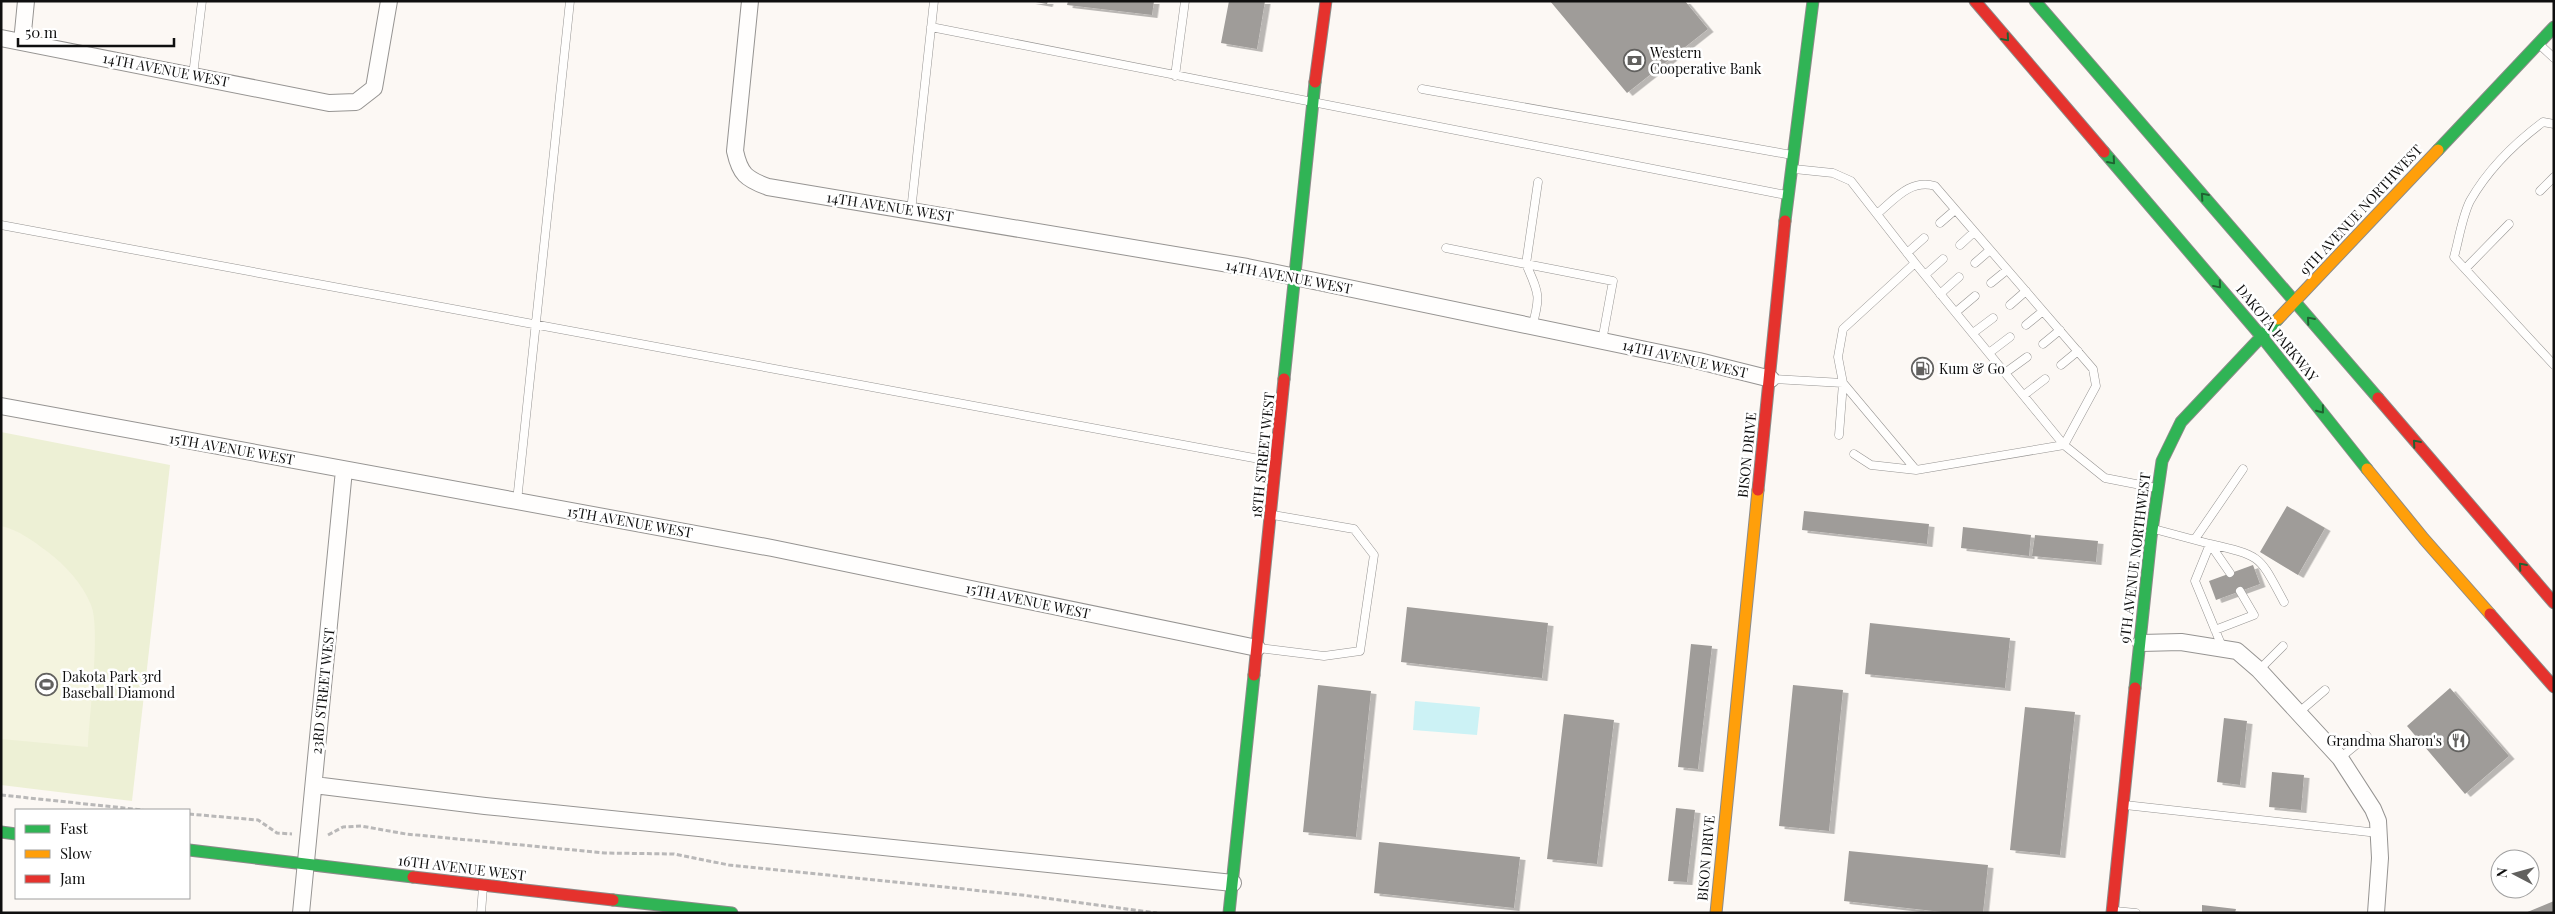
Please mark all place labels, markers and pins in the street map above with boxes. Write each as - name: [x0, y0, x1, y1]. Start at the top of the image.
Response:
- place label: Western Cooperative Bank: [1649, 43, 1762, 78]
- bank icon: Western Cooperative Bank: [1622, 49, 1646, 73]
- fuel station icon: Kum & Go: [1911, 357, 1935, 381]
- place label: Kum & Go: [1939, 359, 2005, 378]
- place label: Dakota Park 3rd Baseball Diamond: [62, 667, 175, 702]
- sports icon: Dakota Park 3rd Baseball Diamond: [34, 673, 58, 697]
- restaurant icon: Grandma Sharon's: [2446, 729, 2470, 753]
- place label: Grandma Sharon's: [2326, 731, 2442, 750]

